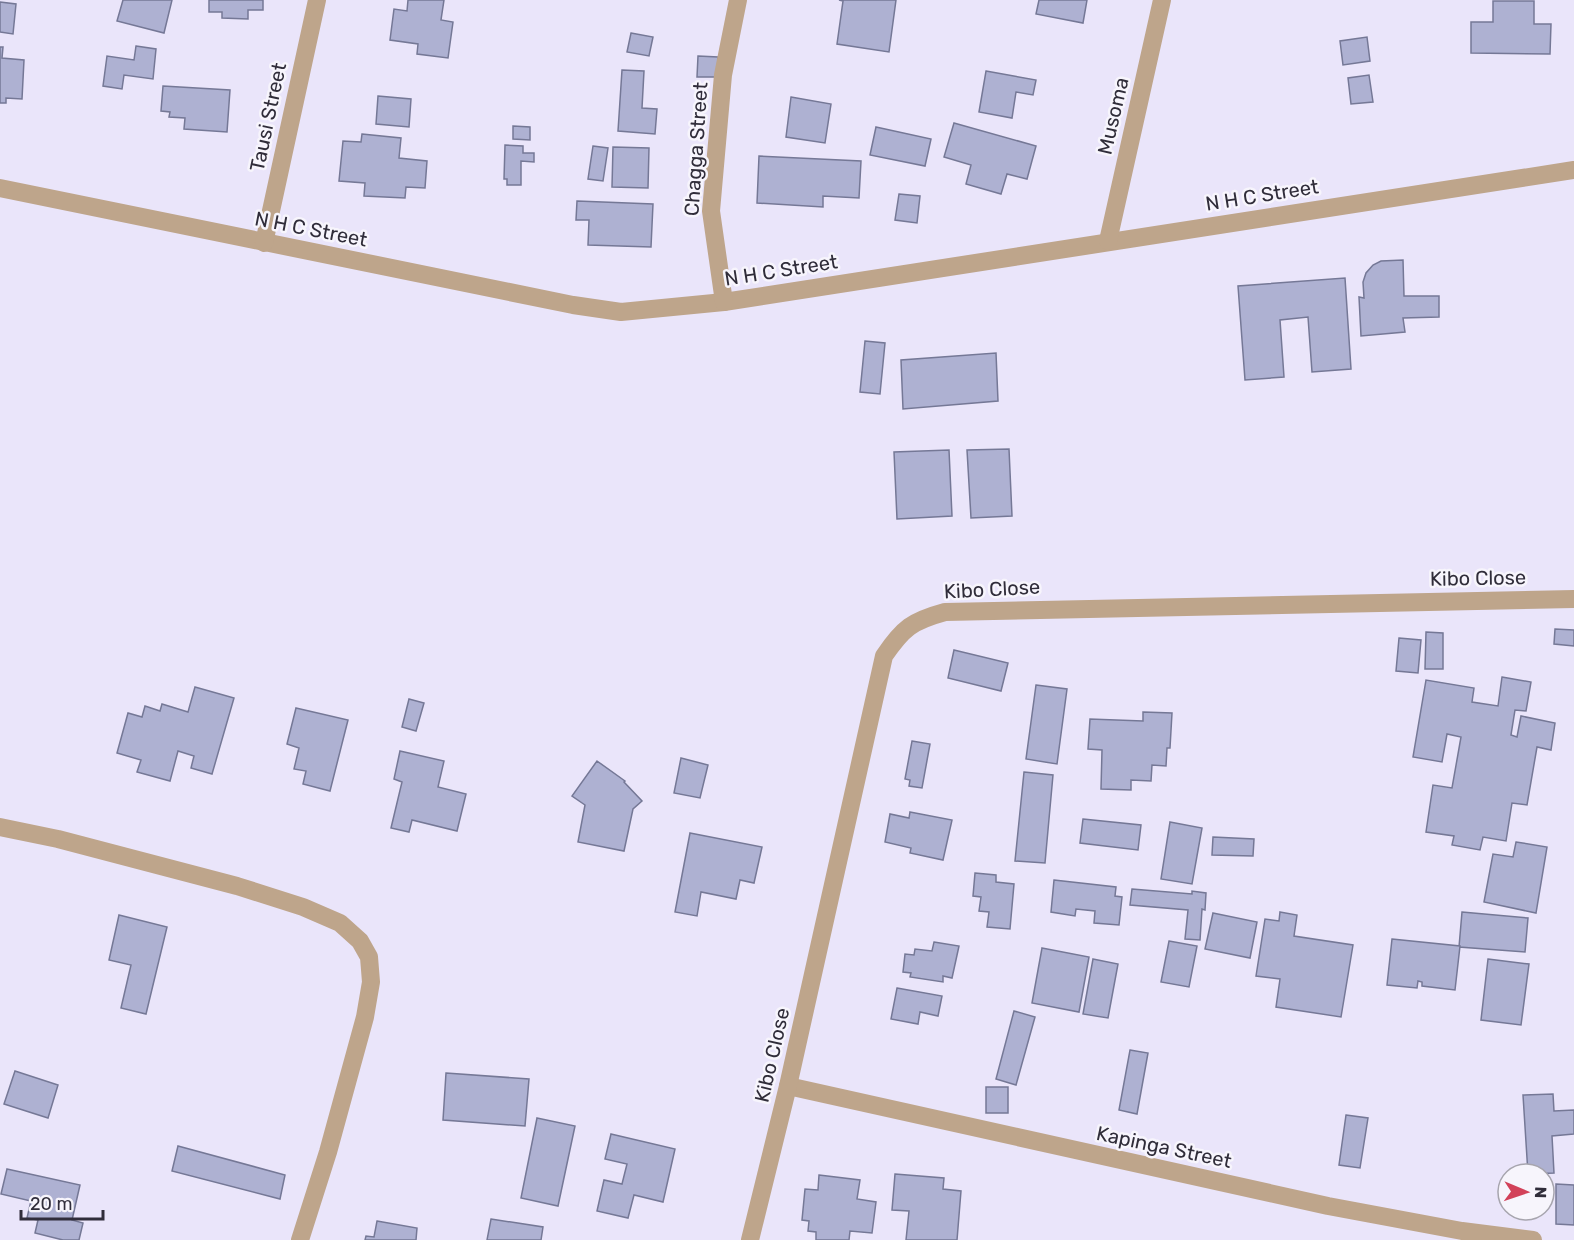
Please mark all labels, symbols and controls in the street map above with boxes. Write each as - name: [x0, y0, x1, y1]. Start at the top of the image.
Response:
- street label: Tausi Street: [245, 60, 291, 174]
- street label: Musoma: [1092, 75, 1134, 157]
- street label: Chagga Street: [679, 81, 713, 217]
- street label: N H C Street: [1204, 174, 1320, 216]
- street label: N H C Street: [253, 206, 369, 252]
- street label: N H C Street: [723, 249, 839, 291]
- street label: Kibo Close: [1430, 565, 1526, 591]
- street label: Kibo Close: [943, 574, 1041, 604]
- street label: Kibo Close: [749, 1005, 795, 1105]
- street label: Kapinga Street: [1094, 1121, 1234, 1173]
- north arrow: [1496, 1162, 1556, 1222]
- scale bar: [21, 1183, 104, 1221]
- text: N: [1531, 1186, 1550, 1199]
- text: 20 m: [30, 1193, 72, 1215]

